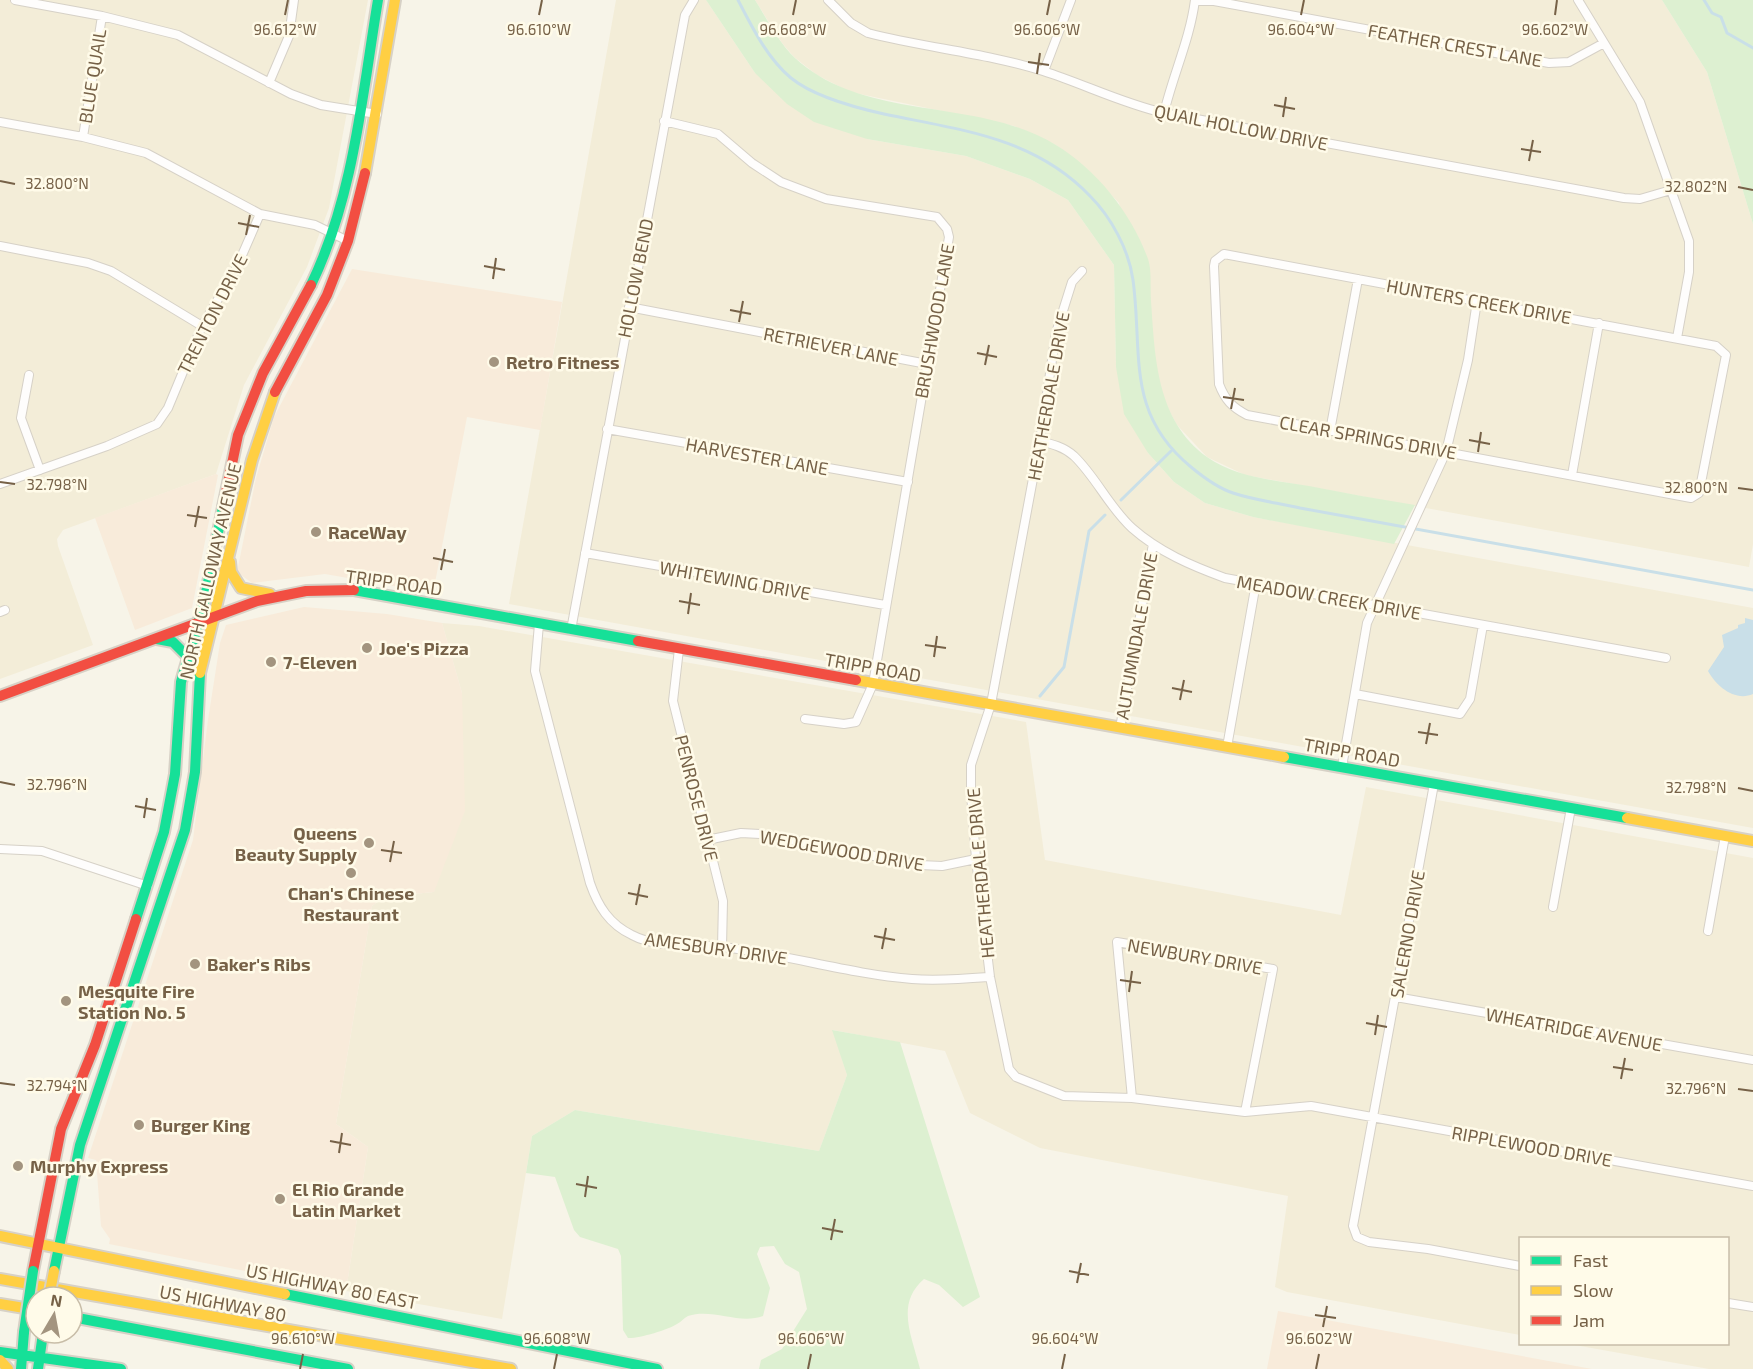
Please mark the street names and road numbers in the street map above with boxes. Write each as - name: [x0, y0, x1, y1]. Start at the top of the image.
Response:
- street label: FEATHER CREST LANE: [1366, 19, 1544, 71]
- street label: BLUE QUAIL: [74, 27, 110, 125]
- street label: QUAIL HOLLOW DRIVE: [1152, 99, 1330, 155]
- street label: HOLLOW BEND: [613, 217, 657, 339]
- street label: BRUSHWOOD LANE: [910, 242, 958, 400]
- street label: TRENTON DRIVE: [172, 250, 252, 378]
- street label: HUNTERS CREEK DRIVE: [1385, 274, 1573, 328]
- street label: HEATHERDALE DRIVE: [1022, 310, 1074, 482]
- street label: RETRIEVER LANE: [762, 322, 900, 370]
- street label: CLEAR SPRINGS DRIVE: [1278, 411, 1458, 463]
- street label: HARVESTER LANE: [684, 433, 830, 479]
- street label: NORTH GALLOWAY AVENUE: [174, 461, 246, 681]
- street label: AUTUMNDALE DRIVE: [1110, 551, 1162, 721]
- street label: WHITEWING DRIVE: [658, 556, 812, 604]
- street label: TRIPP ROAD: [344, 564, 444, 600]
- street label: MEADOW CREEK DRIVE: [1235, 570, 1423, 624]
- street label: TRIPP ROAD: [823, 648, 923, 686]
- street label: PENROSE DRIVE: [671, 732, 723, 864]
- street label: TRIPP ROAD: [1302, 733, 1402, 771]
- street label: HEATHERDALE DRIVE: [962, 787, 998, 959]
- street label: WEDGEWOOD DRIVE: [758, 825, 926, 875]
- street label: SALERNO DRIVE: [1385, 868, 1429, 1000]
- street label: AMESBURY DRIVE: [643, 927, 789, 969]
- street label: NEWBURY DRIVE: [1126, 933, 1264, 979]
- street label: WHEATRIDGE AVENUE: [1484, 1003, 1664, 1055]
- street label: RIPPLEWOOD DRIVE: [1450, 1121, 1614, 1171]
- street label: US HIGHWAY 80 EAST: [244, 1259, 420, 1314]
- street label: US HIGHWAY 80: [158, 1280, 288, 1326]

